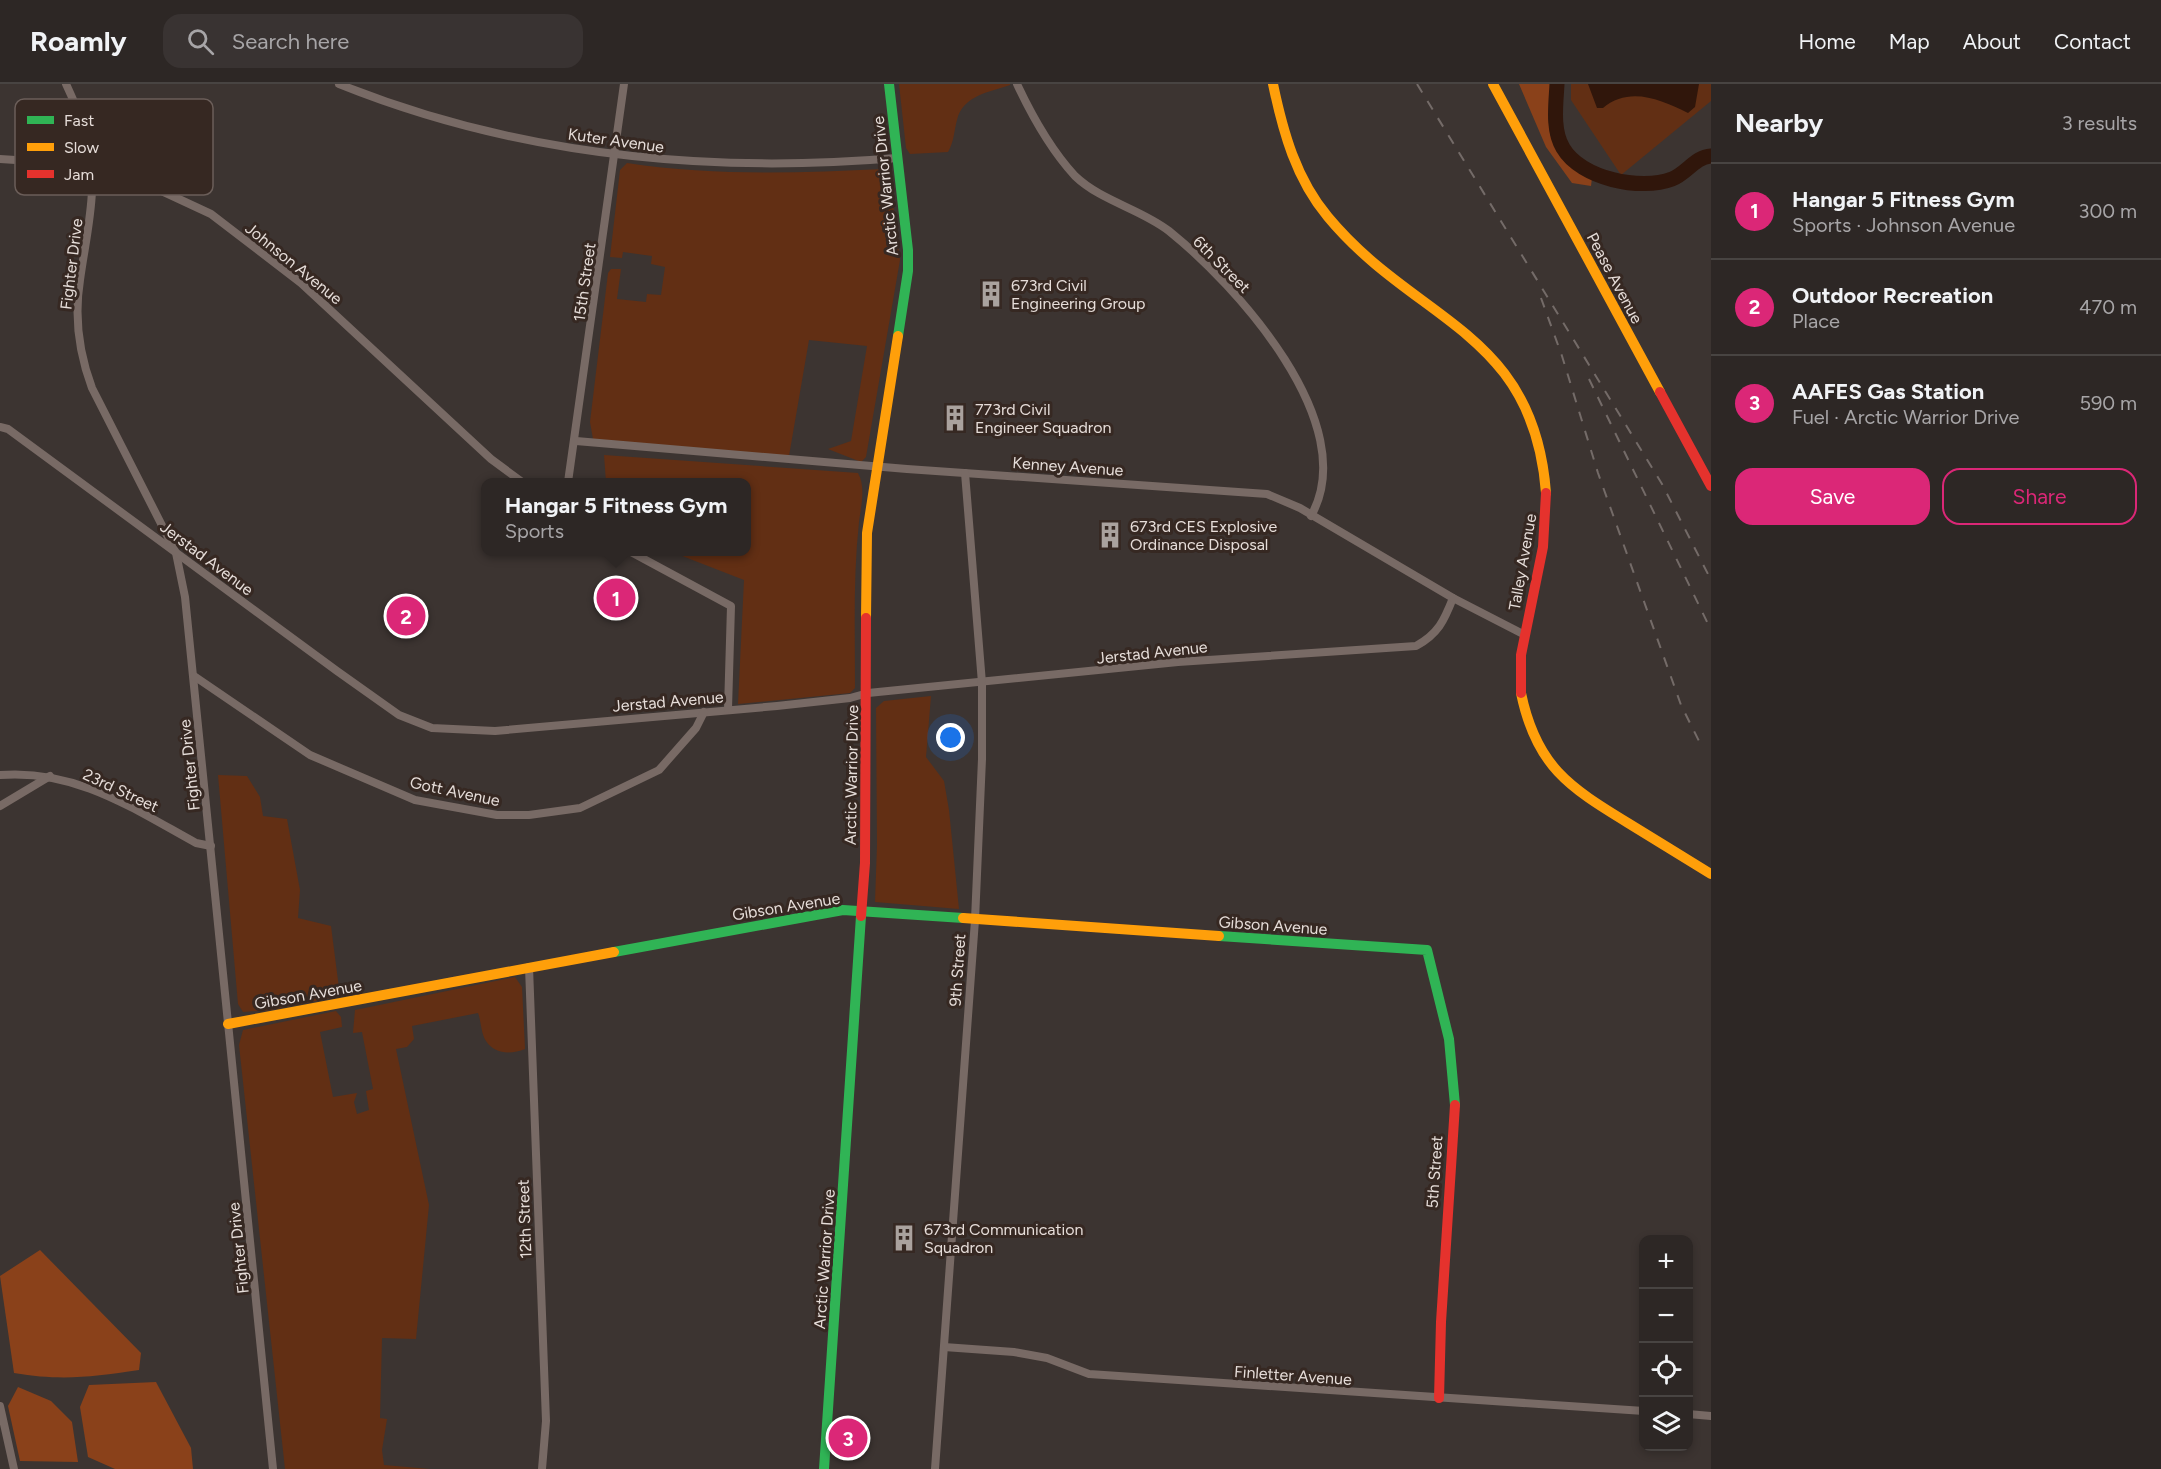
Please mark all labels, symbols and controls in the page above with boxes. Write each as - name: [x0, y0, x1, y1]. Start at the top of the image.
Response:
- search box: [163, 14, 583, 68]
- text: Roamly: [30, 24, 127, 58]
- icon: search: [184, 25, 217, 58]
- text: Search here: [232, 28, 349, 55]
- text: Home: [1799, 29, 1856, 54]
- text: Map: [1889, 29, 1930, 54]
- text: About: [1963, 29, 2021, 54]
- text: Contact: [2054, 29, 2131, 54]
- legend: [15, 99, 213, 195]
- text: Nearby: [1735, 107, 1823, 139]
- text: Fast: [64, 111, 94, 130]
- text: 3 results: [2062, 111, 2137, 135]
- street label: Arctic Warrior Drive: [869, 115, 902, 257]
- street label: Kuter Avenue: [567, 124, 665, 157]
- text: Slow: [64, 138, 99, 157]
- text: Jam: [64, 165, 94, 184]
- text: Hangar 5 Fitness Gym: [1792, 186, 2015, 213]
- text: 1: [1750, 199, 1759, 223]
- text: 300 m: [2079, 199, 2137, 223]
- text: Sports · Johnson Avenue: [1792, 213, 2015, 237]
- street label: Fighter Drive: [56, 217, 87, 311]
- street label: Johnson Avenue: [241, 219, 346, 308]
- street label: Pease Avenue: [1583, 230, 1647, 327]
- street label: 6th Street: [1189, 232, 1254, 297]
- street label: 15th Street: [570, 241, 599, 323]
- place label: 673rd Civil Engineering Group: [1011, 276, 1146, 313]
- building icon: 673rd Civil Engineering Group: [976, 279, 1006, 309]
- text: Outdoor Recreation: [1792, 282, 1993, 309]
- text: 2: [1749, 295, 1760, 319]
- text: 470 m: [2079, 295, 2137, 319]
- text: Place: [1792, 309, 1840, 333]
- text: AAFES Gas Station: [1792, 378, 1984, 405]
- text: 3: [1749, 391, 1760, 415]
- text: 590 m: [2079, 391, 2137, 415]
- place label: 773rd Civil Engineer Squadron: [975, 400, 1111, 437]
- building icon: 773rd Civil Engineer Squadron: [940, 403, 970, 433]
- text: Fuel · Arctic Warrior Drive: [1792, 405, 2019, 429]
- street label: Kenney Avenue: [1012, 453, 1124, 480]
- button: Save: [1735, 468, 1930, 525]
- button: Share: [1942, 468, 2137, 525]
- popup: [481, 478, 751, 556]
- text: Hangar 5 Fitness Gym: [505, 492, 727, 519]
- street label: Talley Avenue: [1505, 512, 1540, 612]
- street label: Jerstad Avenue: [156, 517, 257, 600]
- place label: 673rd CES Explosive Ordinance Disposal: [1130, 517, 1278, 554]
- text: Sports: [505, 519, 564, 543]
- building icon: 673rd CES Explosive Ordinance Disposal: [1095, 520, 1125, 550]
- pin: 1: [596, 576, 636, 620]
- pin: 2: [386, 594, 426, 638]
- street label: Jerstad Avenue: [1096, 637, 1209, 668]
- street label: Jerstad Avenue: [612, 687, 725, 716]
- street label: Arctic Warrior Drive: [841, 704, 862, 845]
- street label: Fighter Drive: [175, 718, 204, 812]
- your location: [936, 723, 965, 752]
- street label: 23rd Street: [80, 765, 162, 816]
- street label: Gott Avenue: [408, 773, 502, 810]
- street label: Gibson Avenue: [731, 889, 842, 924]
- street label: Gibson Avenue: [1218, 912, 1328, 939]
- street label: 9th Street: [945, 933, 970, 1007]
- street label: Gibson Avenue: [253, 976, 364, 1013]
- street label: 5th Street: [1422, 1135, 1447, 1209]
- street label: 12th Street: [514, 1179, 535, 1259]
- street label: Arctic Warrior Drive: [810, 1188, 839, 1330]
- street label: Fighter Drive: [224, 1201, 253, 1295]
- place label: 673rd Communication Squadron: [924, 1220, 1084, 1257]
- building icon: 673rd Communication Squadron: [889, 1223, 919, 1253]
- map controls: [1639, 1235, 1693, 1451]
- button: +: [1639, 1235, 1693, 1289]
- button: −: [1639, 1289, 1693, 1343]
- button: locate: [1639, 1343, 1693, 1397]
- street label: Finletter Avenue: [1234, 1362, 1353, 1389]
- button: layers: [1639, 1397, 1693, 1451]
- pin: 3: [828, 1416, 868, 1460]

